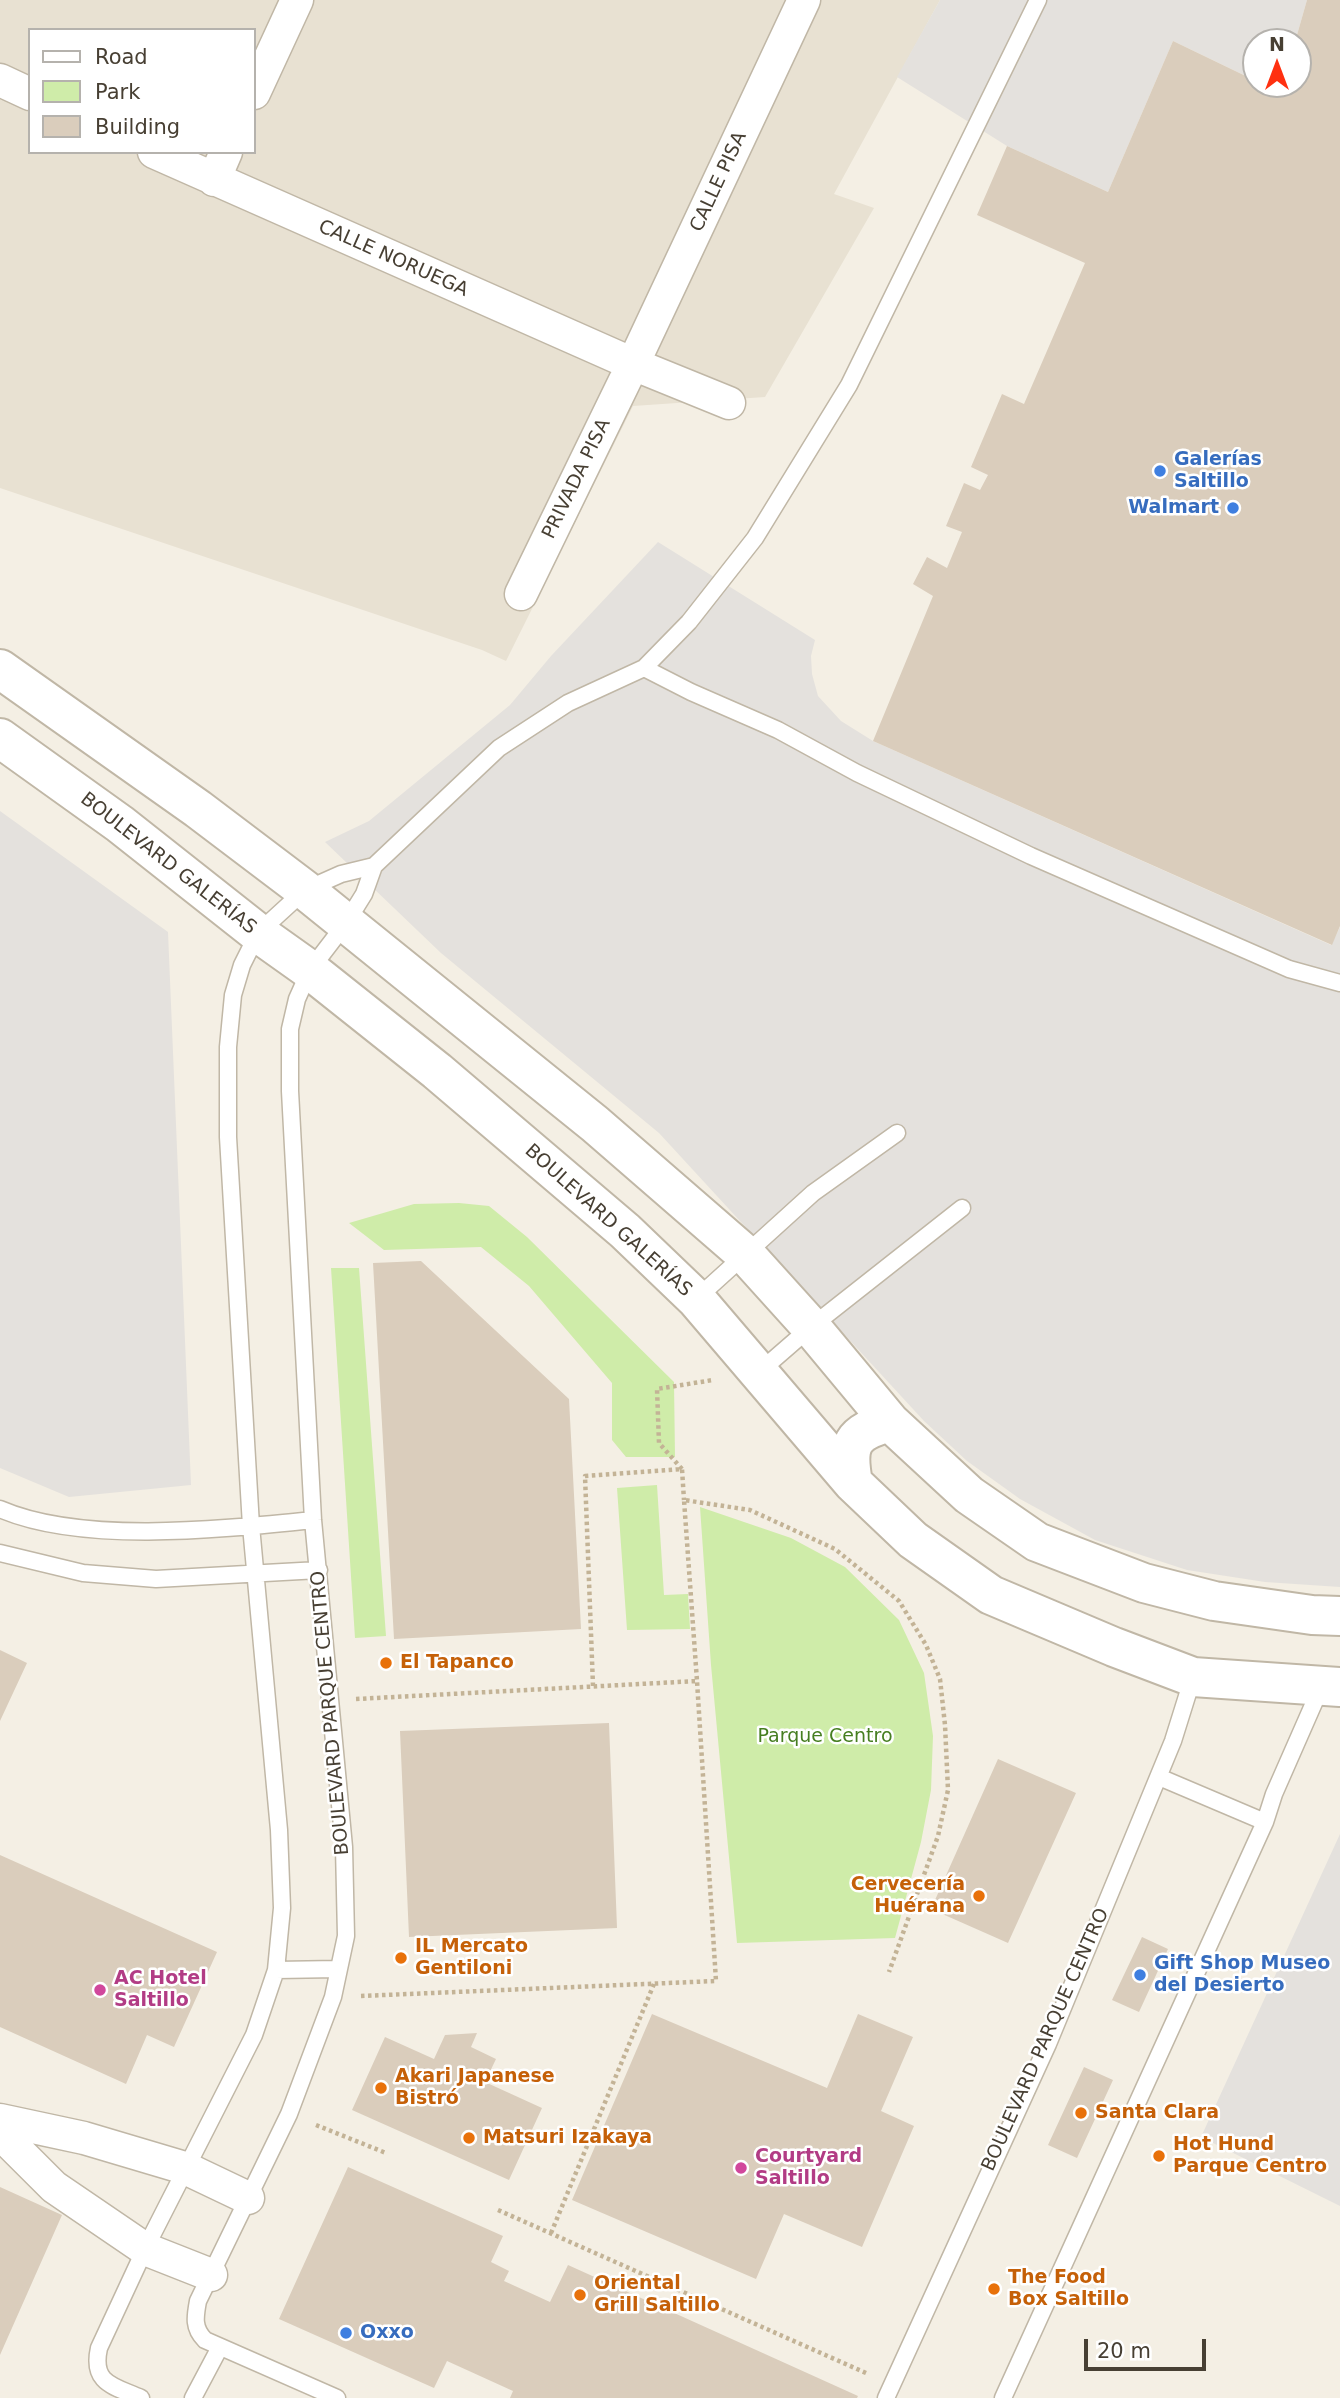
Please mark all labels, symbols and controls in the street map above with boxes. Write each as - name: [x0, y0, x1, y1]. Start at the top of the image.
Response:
- legend: [28, 28, 256, 154]
- north arrow: [1242, 28, 1312, 98]
- text: N: [1269, 33, 1285, 55]
- text: Road: [95, 45, 148, 69]
- text: Park: [95, 80, 140, 104]
- text: Building: [95, 115, 180, 139]
- street label: CALLE PISA: [686, 128, 752, 236]
- street label: CALLE NORUEGA: [315, 216, 471, 302]
- street label: PRIVADA PISA: [538, 415, 616, 543]
- place label: Galerías Saltillo: [1174, 449, 1262, 493]
- marker: Galerías Saltillo: [1152, 463, 1168, 479]
- place label: Walmart: [1128, 497, 1219, 519]
- marker: Walmart: [1225, 500, 1241, 516]
- street label: BOULEVARD GALERÍAS: [75, 788, 261, 940]
- street label: BOULEVARD GALERÍAS: [520, 1140, 696, 1302]
- street label: BOULEVARD PARQUE CENTRO: [307, 1570, 355, 1856]
- place label: El Tapanco: [400, 1652, 514, 1674]
- marker: El Tapanco: [378, 1655, 394, 1671]
- park label: Parque Centro: [757, 1726, 893, 1748]
- place label: Cervecería Huérana: [851, 1874, 965, 1918]
- marker: Cervecería Huérana: [971, 1888, 987, 1904]
- street label: BOULEVARD PARQUE CENTRO: [978, 1905, 1114, 2175]
- place label: IL Mercato Gentiloni: [415, 1936, 528, 1980]
- marker: IL Mercato Gentiloni: [393, 1950, 409, 1966]
- place label: Gift Shop Museo del Desierto: [1154, 1953, 1330, 1997]
- marker: Gift Shop Museo del Desierto: [1132, 1967, 1148, 1983]
- place label: AC Hotel Saltillo: [114, 1968, 207, 2012]
- marker: AC Hotel Saltillo: [92, 1982, 108, 1998]
- place label: Akari Japanese Bistró: [395, 2066, 555, 2110]
- marker: Akari Japanese Bistró: [373, 2080, 389, 2096]
- place label: Santa Clara: [1095, 2102, 1219, 2124]
- marker: Santa Clara: [1073, 2105, 1089, 2121]
- place label: Matsuri Izakaya: [483, 2127, 652, 2149]
- marker: Matsuri Izakaya: [461, 2130, 477, 2146]
- place label: Hot Hund Parque Centro: [1173, 2134, 1327, 2178]
- place label: Courtyard Saltillo: [755, 2146, 862, 2190]
- marker: Hot Hund Parque Centro: [1151, 2148, 1167, 2164]
- marker: Courtyard Saltillo: [733, 2160, 749, 2176]
- place label: The Food Box Saltillo: [1008, 2267, 1129, 2311]
- place label: Oriental Grill Saltillo: [594, 2273, 720, 2317]
- marker: The Food Box Saltillo: [986, 2281, 1002, 2297]
- marker: Oriental Grill Saltillo: [572, 2287, 588, 2303]
- place label: Oxxo: [360, 2322, 414, 2344]
- scale bar: [1088, 2324, 1210, 2368]
- marker: Oxxo: [338, 2325, 354, 2341]
- text: 20 m: [1097, 2339, 1151, 2363]

